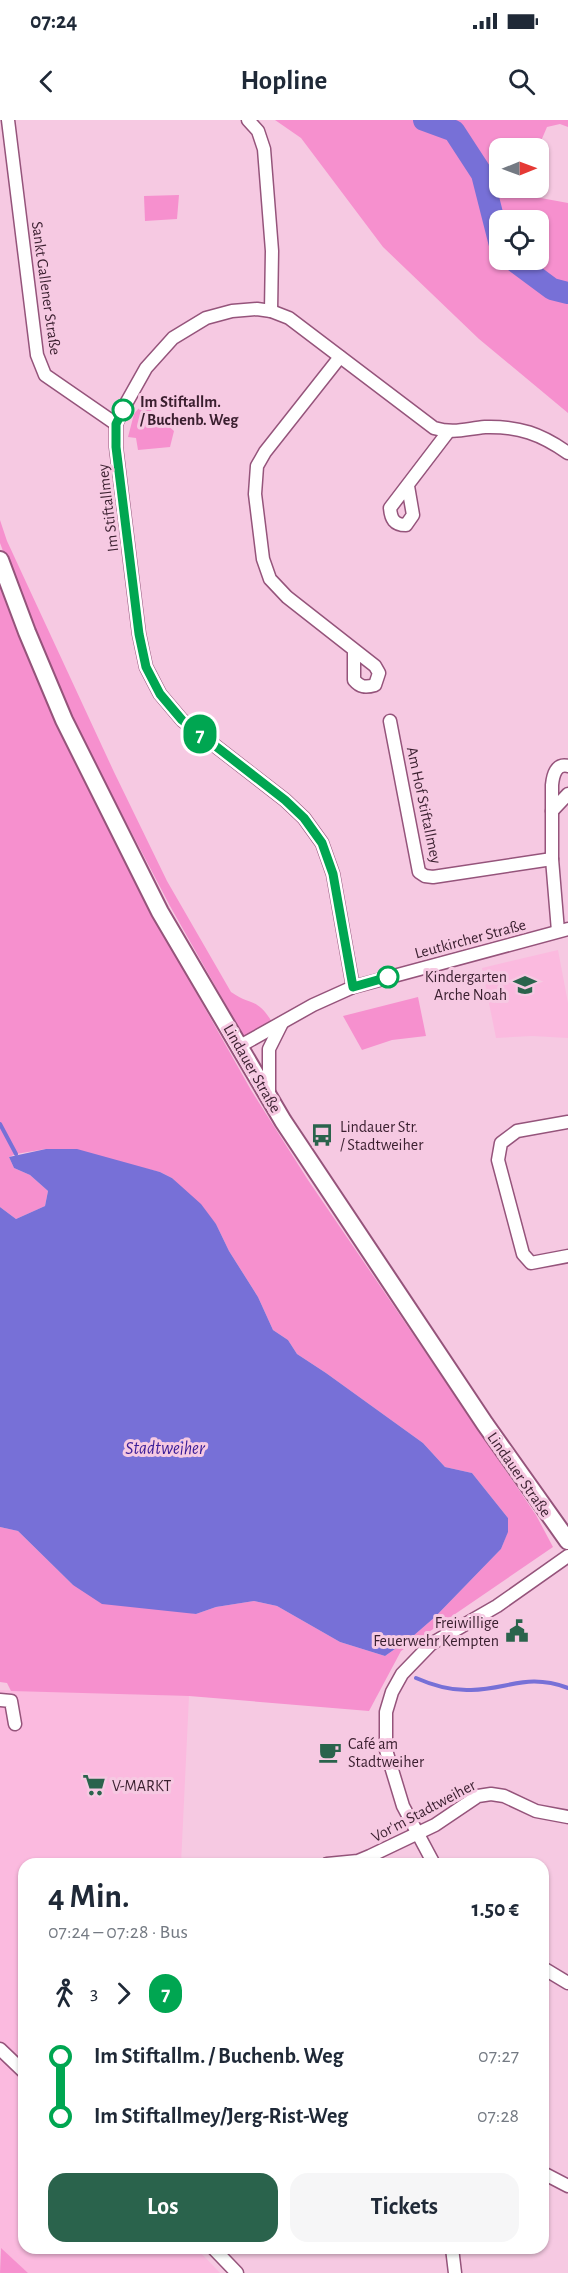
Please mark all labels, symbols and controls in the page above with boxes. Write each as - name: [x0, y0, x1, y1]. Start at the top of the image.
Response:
- text: 07:24: [30, 10, 77, 32]
- icon: back: [30, 65, 63, 98]
- icon: search: [505, 65, 538, 98]
- text: Hopline: [241, 67, 327, 94]
- north arrow: [489, 138, 549, 198]
- map controls: [489, 138, 549, 270]
- button: locate: [489, 210, 549, 270]
- street label: Sankt Gallener Straße: [29, 220, 63, 356]
- place label: Im Stiftallm. / Buchenb. Weg: [139, 394, 239, 428]
- marker: Im Stiftallm. / Buchenb. Weg: [112, 399, 134, 421]
- street label: Im Stiftallmey: [95, 463, 122, 553]
- line badge: 7: [180, 714, 220, 754]
- text: 7: [195, 724, 205, 745]
- street label: Am Hof Stiftallmey: [403, 745, 444, 865]
- street label: Leutkircher Straße: [413, 916, 528, 961]
- unlabelled marker: [377, 966, 399, 988]
- place label: Kindergarten Arche Noah: [425, 969, 507, 1003]
- school or university icon: Kindergarten Arche Noah: [512, 972, 538, 998]
- street label: Lindauer Straße: [220, 1022, 284, 1115]
- place label: Lindauer Str. / Stadtweiher: [340, 1119, 424, 1153]
- bus stop icon: Lindauer Str. / Stadtweiher: [309, 1122, 335, 1148]
- street label: Lindauer Straße: [484, 1429, 554, 1520]
- water label: Stadtweiher: [125, 1440, 206, 1458]
- place label: Freiwillige Feuerwehr Kempten: [373, 1615, 499, 1649]
- public building icon: Freiwillige Feuerwehr Kempten: [504, 1618, 530, 1644]
- place label: Café am Stadtweiher: [348, 1736, 425, 1770]
- cafe icon: Café am Stadtweiher: [317, 1739, 343, 1765]
- supermarket icon: V-MARKT: [81, 1772, 107, 1798]
- street label: Vor'm Stadtweiher: [369, 1776, 479, 1845]
- place label: V-MARKT: [112, 1778, 171, 1794]
- text: 4 Min.: [48, 1881, 130, 1914]
- text: 1.50 €: [471, 1898, 519, 1920]
- text: 07:24 – 07:28 · Bus: [48, 1922, 188, 1942]
- icon: walk: [48, 1977, 81, 2010]
- icon: forward: [107, 1977, 140, 2010]
- text: 3: [90, 1983, 98, 2003]
- text: 7: [161, 1983, 170, 2004]
- text: Im Stiftallm. / Buchenb. Weg: [94, 2045, 344, 2067]
- text: 07:27: [478, 2046, 519, 2066]
- text: Im Stiftallmey/Jerg-Rist-Weg: [94, 2105, 348, 2127]
- text: 07:28: [477, 2106, 519, 2126]
- button: Los: [48, 2173, 278, 2242]
- button: Tickets: [290, 2173, 519, 2242]

